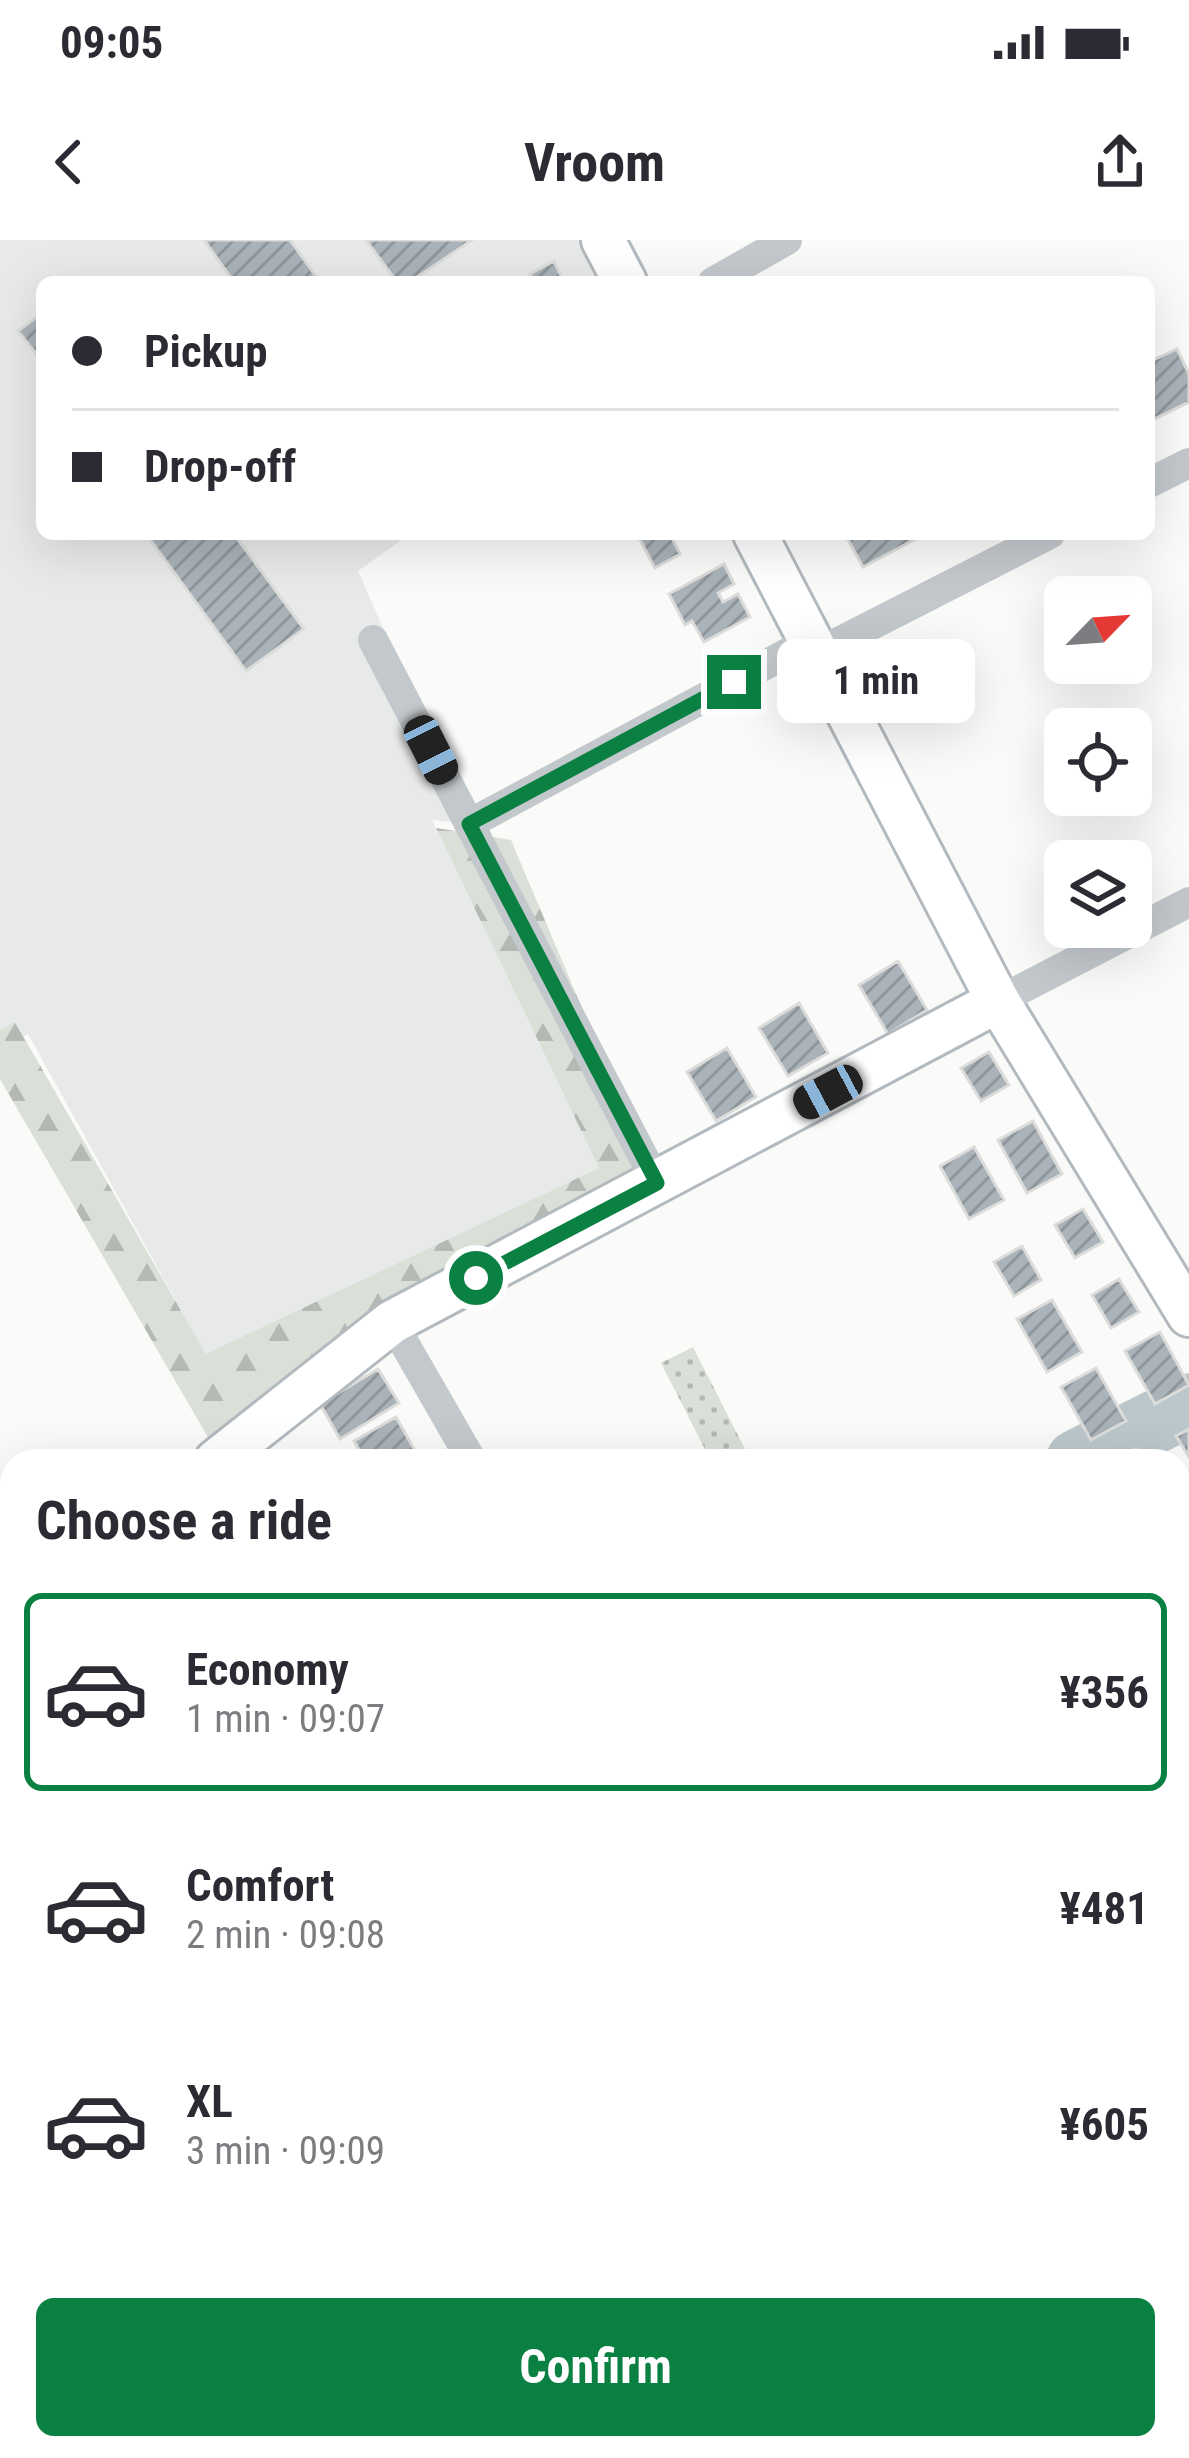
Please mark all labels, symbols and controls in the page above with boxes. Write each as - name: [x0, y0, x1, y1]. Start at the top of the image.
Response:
- text: 09:05: [60, 16, 163, 69]
- icon: back: [36, 129, 102, 195]
- icon: share: [1087, 129, 1153, 195]
- text: Vroom: [524, 131, 665, 194]
- text: Pickup: [144, 325, 268, 378]
- text: Drop-off: [144, 440, 296, 493]
- north arrow: [1044, 576, 1152, 684]
- map controls: [1044, 576, 1152, 948]
- callout: 1 min: [776, 640, 974, 724]
- route end: [707, 655, 761, 709]
- text: 1 min: [833, 658, 919, 704]
- button: locate: [1044, 708, 1152, 816]
- car: [399, 710, 463, 790]
- button: layers: [1044, 840, 1152, 948]
- car: [788, 1059, 868, 1125]
- route start: [449, 1251, 503, 1305]
- text: Choose a ride: [36, 1489, 332, 1552]
- icon: car: [42, 1638, 150, 1746]
- text: Economy: [186, 1643, 349, 1696]
- text: ¥356: [1059, 1666, 1149, 1719]
- text: 1 min · 09:07: [186, 1696, 385, 1742]
- icon: car: [42, 1854, 150, 1962]
- text: Comfort: [186, 1859, 334, 1912]
- text: ¥481: [1059, 1882, 1149, 1935]
- text: 2 min · 09:08: [186, 1912, 385, 1958]
- icon: car: [42, 2070, 150, 2178]
- text: XL: [186, 2075, 233, 2128]
- text: ¥605: [1059, 2098, 1149, 2151]
- text: 3 min · 09:09: [186, 2128, 385, 2174]
- button: Confirm: [36, 2298, 1155, 2436]

